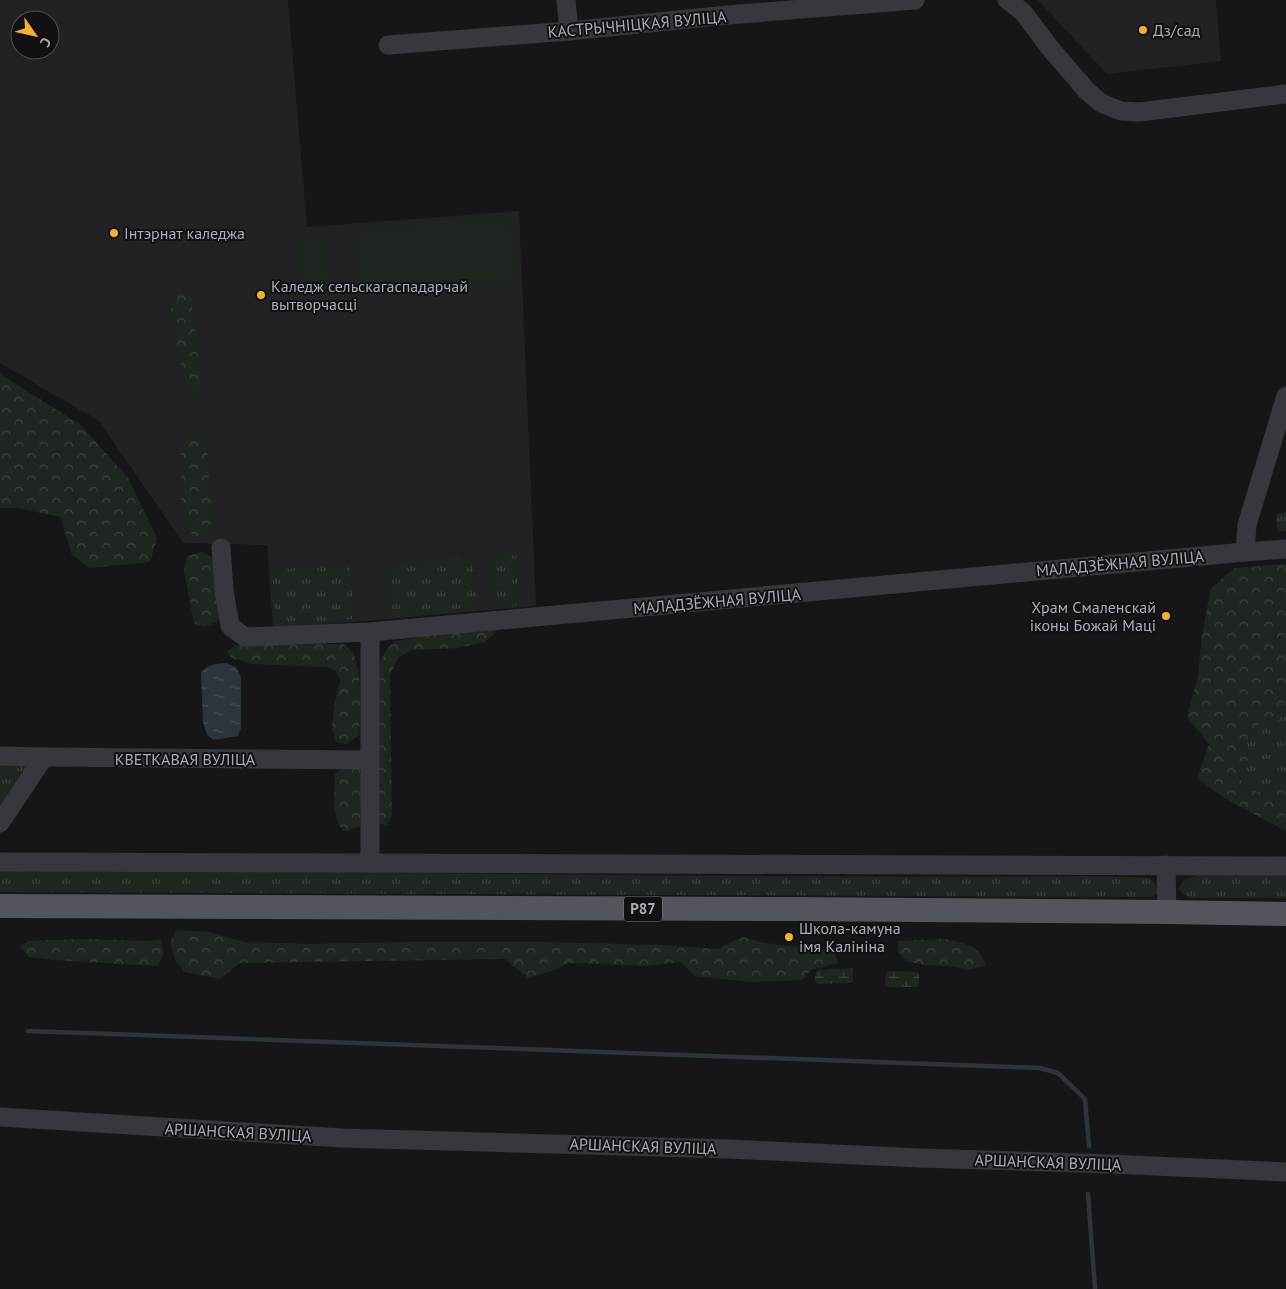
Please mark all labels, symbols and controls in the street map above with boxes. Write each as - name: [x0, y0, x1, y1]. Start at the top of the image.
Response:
- street label: КАСТРЫЧНІЦКАЯ ВУЛІЦА: [547, 6, 728, 42]
- north arrow: [10, 10, 60, 60]
- place label: Дз/сад: [1153, 20, 1201, 40]
- marker: Дз/сад: [1137, 24, 1149, 36]
- text: С: [36, 34, 55, 51]
- place label: Інтэрнат каледжа: [124, 223, 245, 243]
- marker: Інтэрнат каледжа: [108, 227, 120, 239]
- place label: Каледж сельскагаспадарчай вытворчасці: [271, 276, 468, 314]
- marker: Каледж сельскагаспадарчай вытворчасці: [255, 289, 267, 301]
- street label: МАЛАДЗЁЖНАЯ ВУЛІЦА: [1035, 546, 1205, 580]
- street label: МАЛАДЗЁЖНАЯ ВУЛІЦА: [632, 584, 802, 618]
- place label: Храм Смаленскай іконы Божай Маці: [1030, 597, 1156, 635]
- marker: Храм Смаленскай іконы Божай Маці: [1160, 610, 1172, 622]
- street label: КВЕТКАВАЯ ВУЛІЦА: [115, 749, 256, 769]
- road number: Р87: [624, 896, 662, 922]
- place label: Школа-камуна імя Калініна: [799, 918, 901, 956]
- marker: Школа-камуна імя Калініна: [783, 931, 795, 943]
- street label: АРШАНСКАЯ ВУЛІЦА: [164, 1118, 312, 1146]
- street label: АРШАНСКАЯ ВУЛІЦА: [569, 1133, 717, 1159]
- street label: АРШАНСКАЯ ВУЛІЦА: [974, 1149, 1122, 1175]

